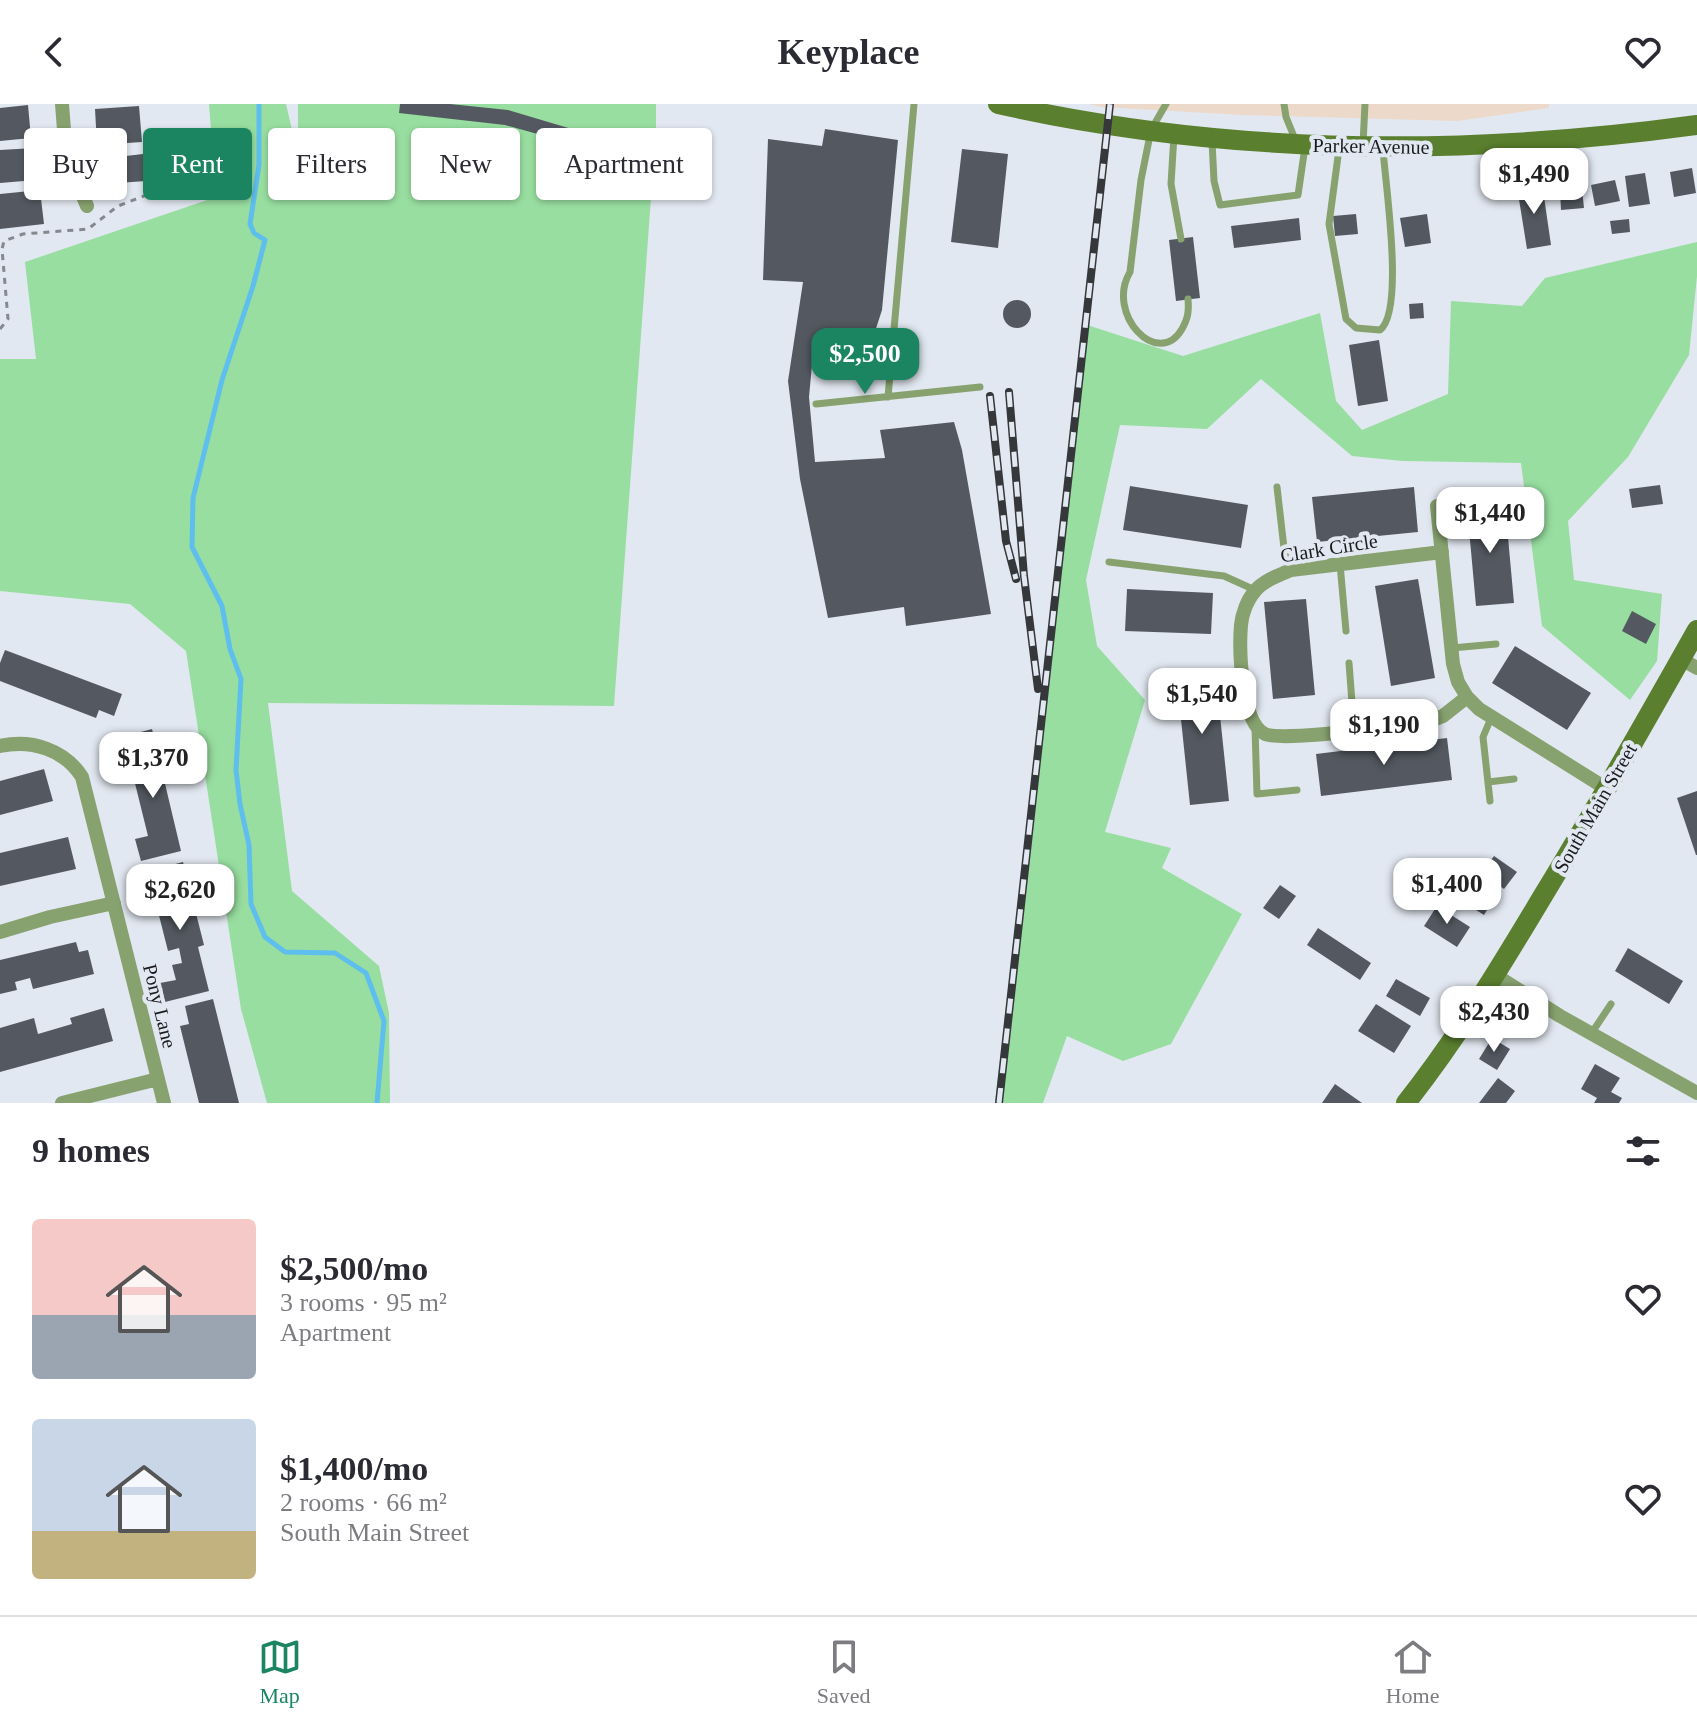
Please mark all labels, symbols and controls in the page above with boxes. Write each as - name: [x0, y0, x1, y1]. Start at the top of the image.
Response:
- icon: back: [32, 30, 76, 74]
- icon: heart: [1621, 30, 1665, 74]
- text: Keyplace: [778, 32, 919, 72]
- chip: Buy: [24, 128, 127, 200]
- chip: Rent: [143, 128, 252, 200]
- chip: Filters: [268, 128, 395, 200]
- chip: New: [411, 128, 520, 200]
- chip: Apartment: [536, 128, 712, 200]
- street label: Parker Avenue: [1312, 134, 1430, 158]
- pin: $1,490: [1469, 148, 1599, 216]
- text: $1,490: [1498, 159, 1570, 188]
- pin: $2,500: [800, 328, 930, 396]
- text: $2,500: [829, 339, 901, 368]
- pin: $1,440: [1425, 487, 1555, 555]
- text: $1,440: [1454, 498, 1526, 527]
- street label: Clark Circle: [1279, 529, 1379, 567]
- pin: $1,540: [1137, 668, 1267, 736]
- text: $1,540: [1166, 679, 1238, 708]
- pin: $1,190: [1319, 699, 1449, 767]
- text: $1,190: [1348, 710, 1420, 739]
- pin: $1,370: [88, 732, 218, 800]
- street label: South Main Street: [1549, 739, 1641, 877]
- text: $1,370: [117, 743, 189, 772]
- pin: $1,400: [1382, 858, 1512, 926]
- pin: $2,620: [115, 864, 245, 932]
- text: $1,400: [1411, 869, 1483, 898]
- text: $2,620: [144, 875, 216, 904]
- street label: Pony Lane: [138, 962, 181, 1051]
- pin: $2,430: [1429, 986, 1559, 1054]
- text: $2,430: [1458, 997, 1530, 1026]
- icon: filters: [1621, 1129, 1665, 1173]
- text: 9 homes: [32, 1132, 150, 1169]
- text: $2,500/mo: [280, 1250, 428, 1287]
- icon: home: [96, 1251, 192, 1347]
- icon: heart: [1621, 1277, 1665, 1321]
- text: 3 rooms · 95 m²: [280, 1288, 447, 1317]
- text: Apartment: [280, 1318, 391, 1347]
- text: $1,400/mo: [280, 1450, 428, 1487]
- icon: home: [96, 1451, 192, 1547]
- icon: heart: [1621, 1477, 1665, 1521]
- text: 2 rooms · 66 m²: [280, 1488, 447, 1517]
- text: South Main Street: [280, 1518, 469, 1547]
- tab: Map: [258, 1635, 302, 1709]
- tab: Saved: [817, 1635, 871, 1709]
- tab: Home: [1386, 1635, 1439, 1709]

